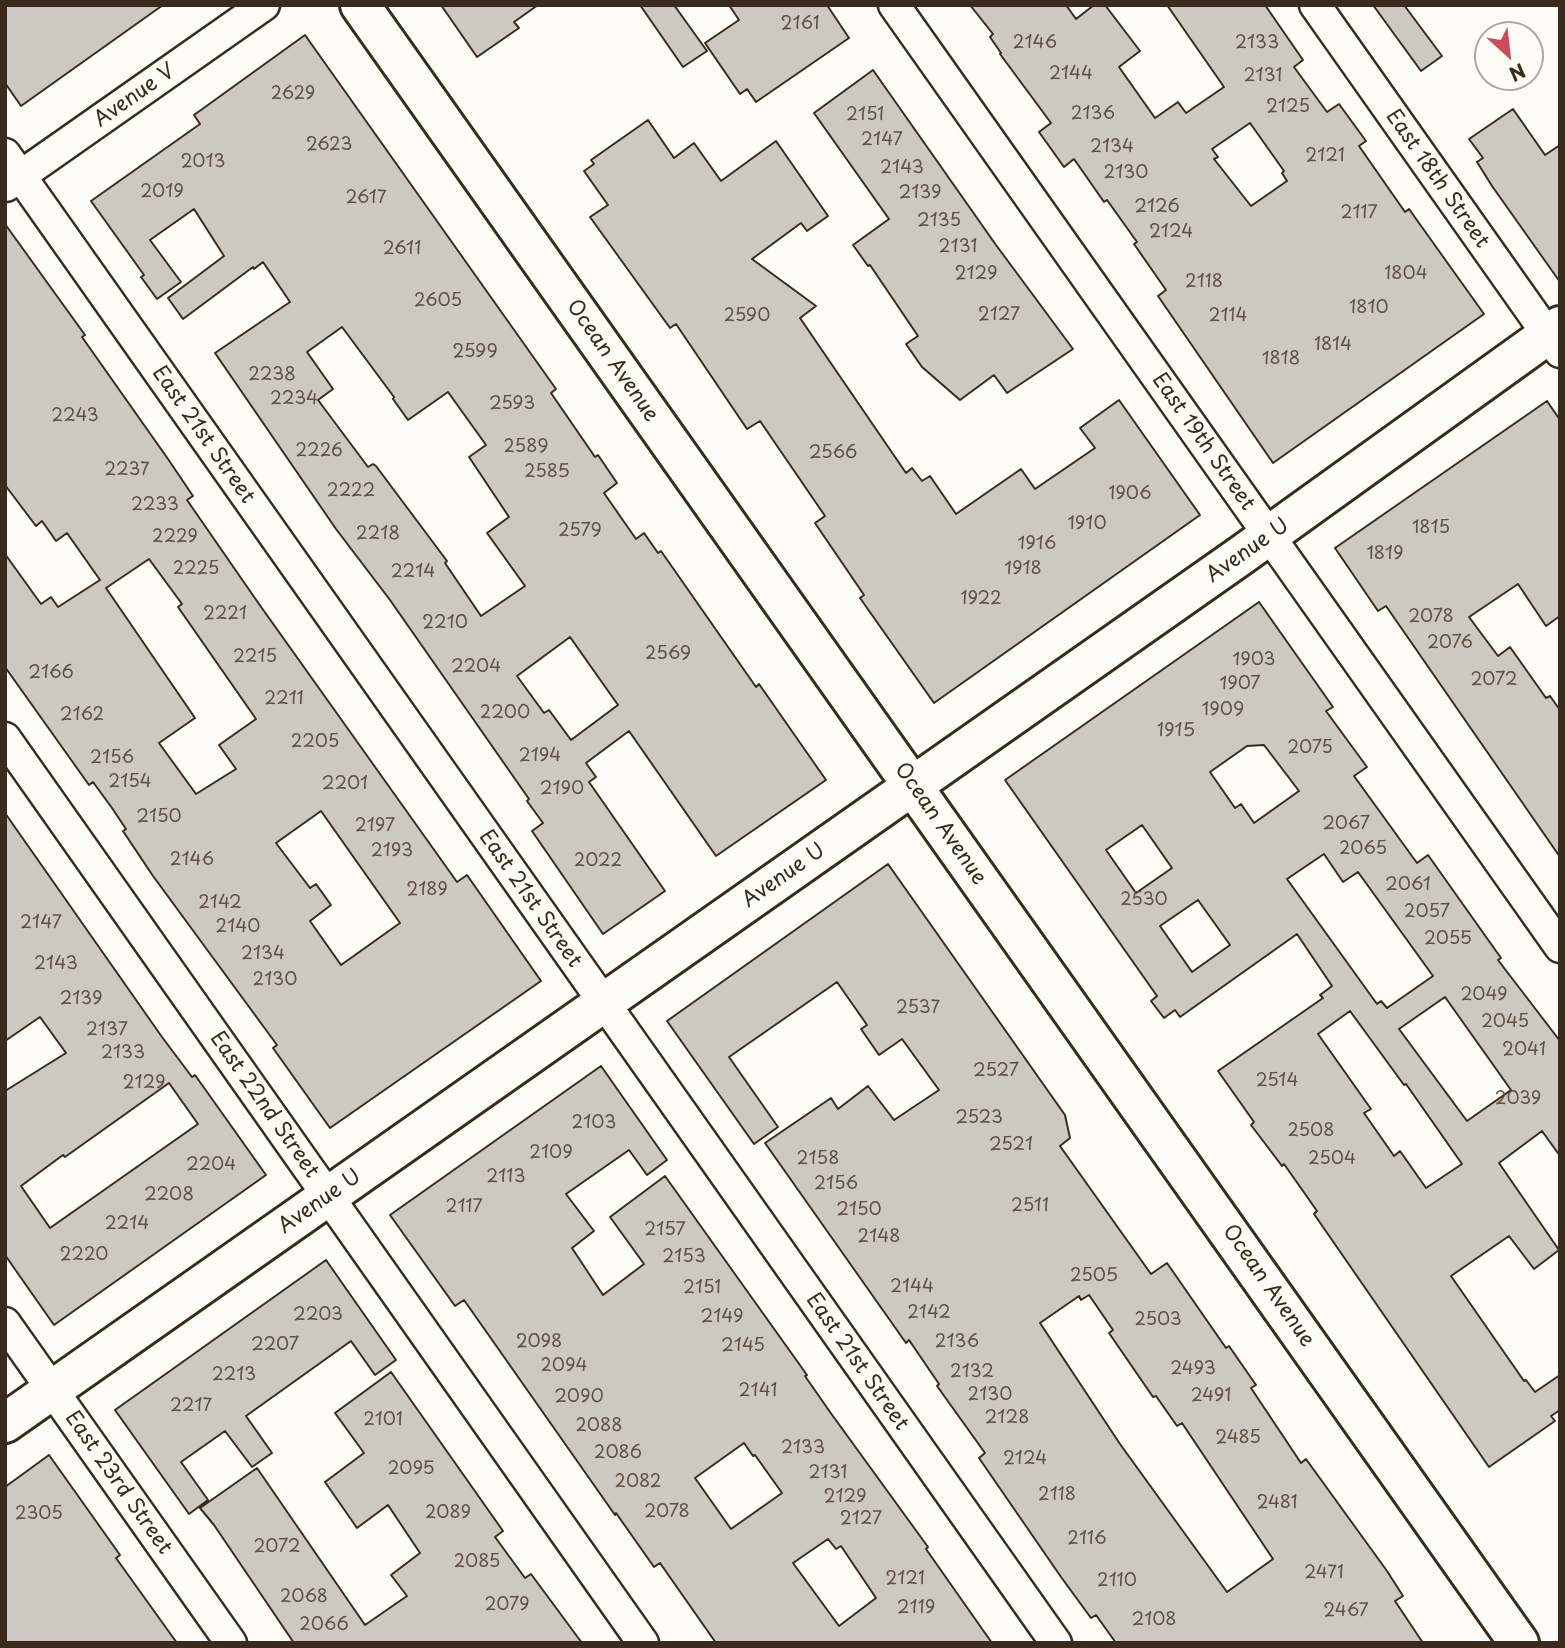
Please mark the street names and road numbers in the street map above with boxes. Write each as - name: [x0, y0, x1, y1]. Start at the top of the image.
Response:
- street label: Avenue V: [90, 59, 180, 133]
- street label: East 18th Street: [1380, 105, 1494, 253]
- street label: Ocean Avenue: [561, 295, 663, 427]
- street label: East 21st Street: [146, 361, 260, 509]
- street label: East 19th Street: [1146, 368, 1260, 516]
- street label: Avenue U: [1202, 513, 1294, 589]
- street label: Ocean Avenue: [889, 758, 991, 890]
- street label: East 21st Street: [473, 825, 587, 973]
- street label: Avenue U: [738, 838, 830, 914]
- street label: East 22nd Street: [204, 1027, 324, 1183]
- street label: Avenue U: [274, 1164, 366, 1240]
- street label: Ocean Avenue: [1217, 1220, 1319, 1352]
- street label: East 21st Street: [800, 1288, 914, 1436]
- street label: East 23rd Street: [59, 1406, 177, 1560]

